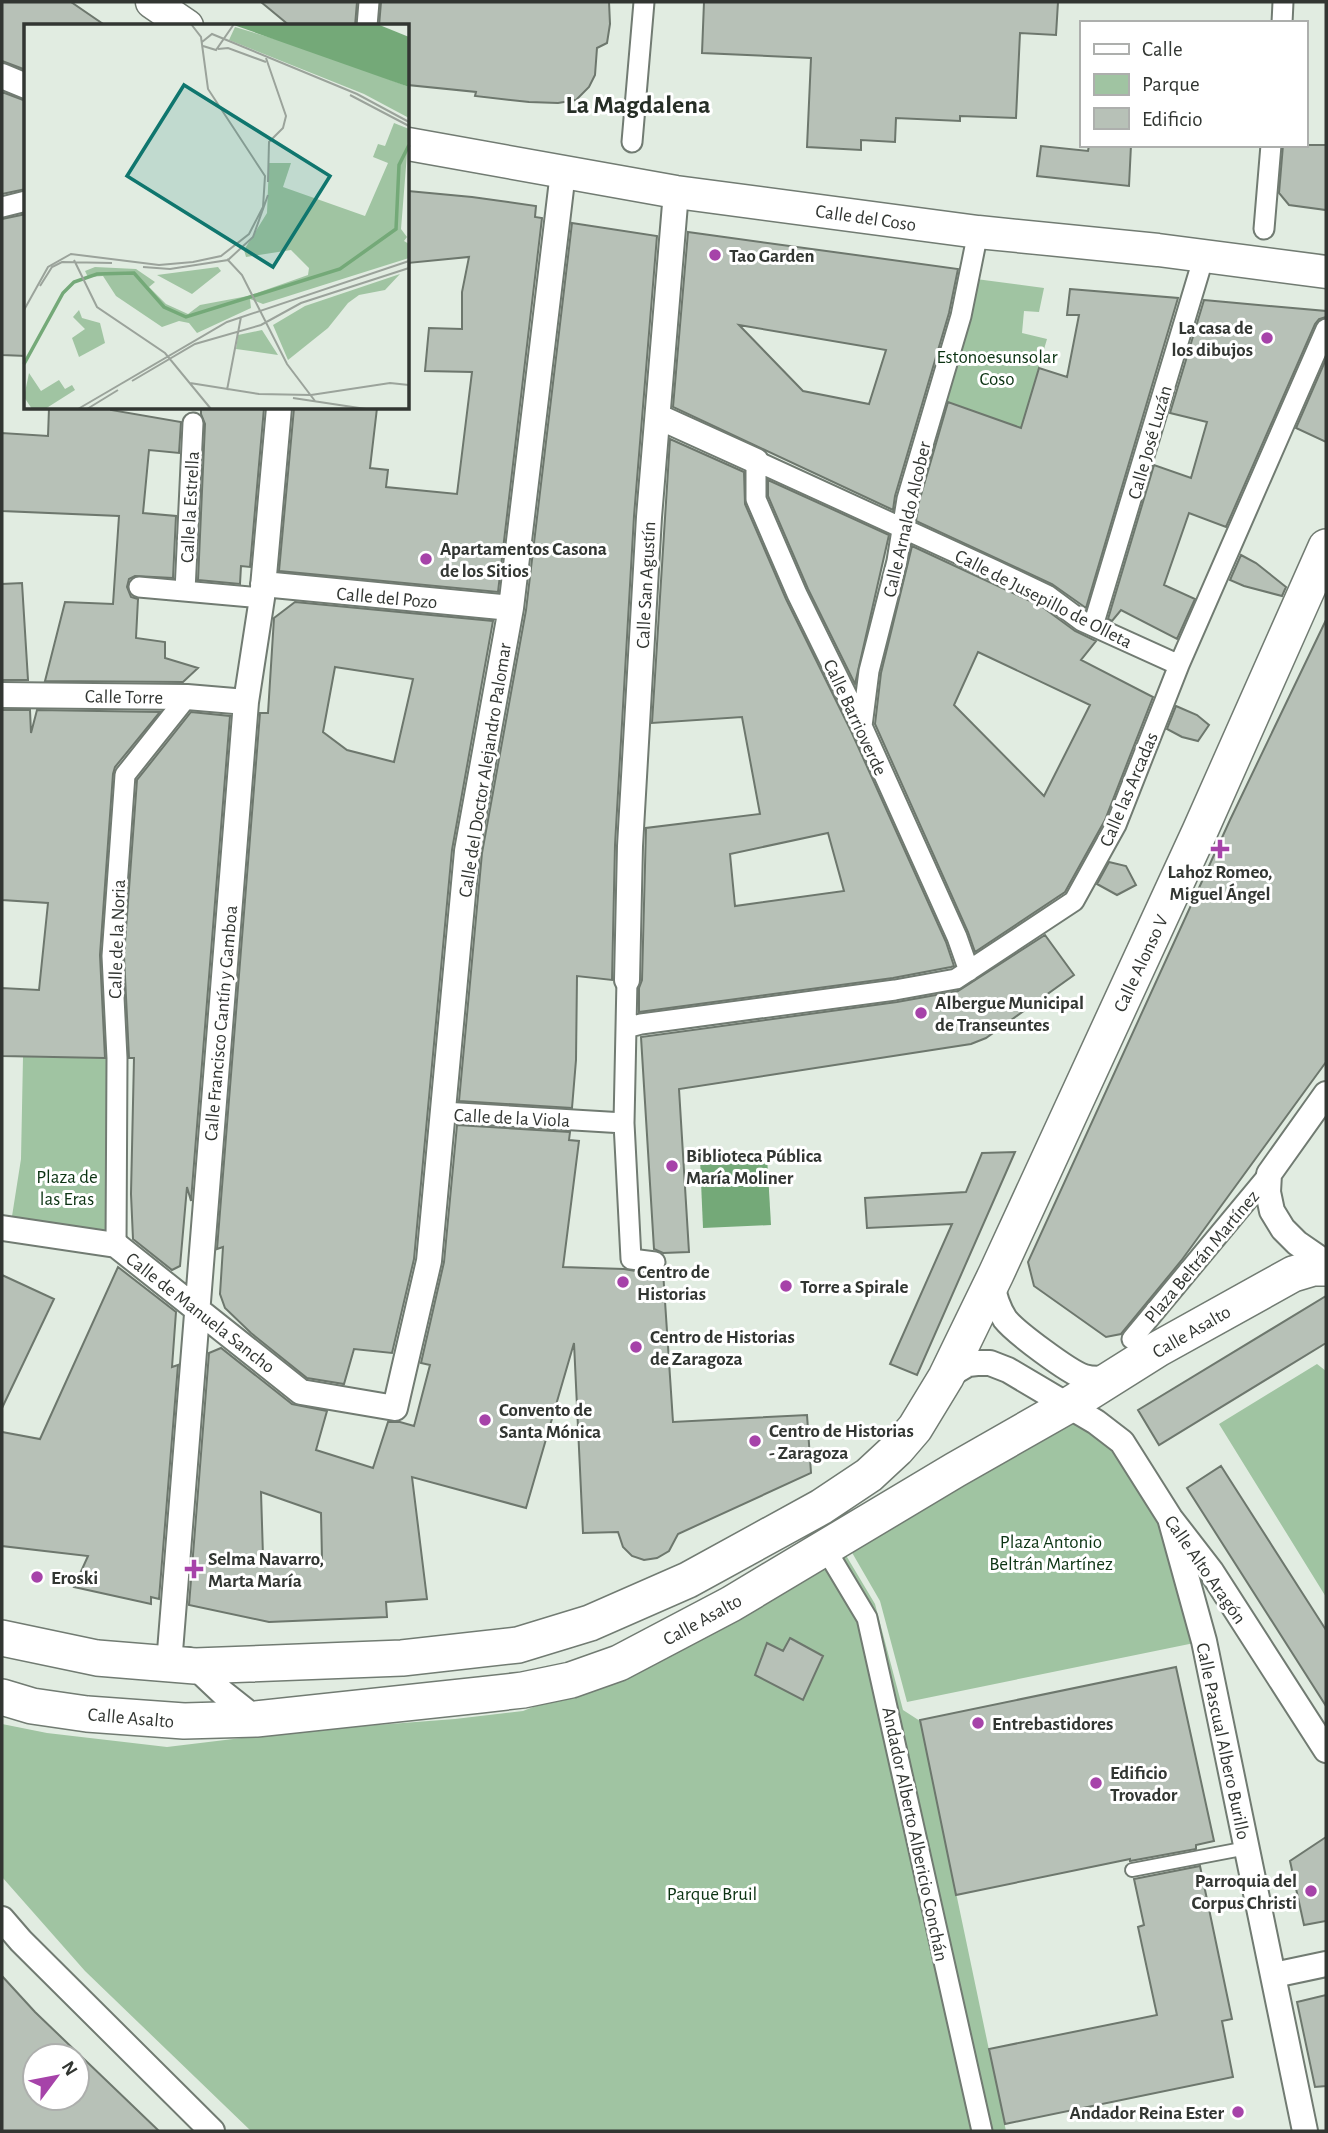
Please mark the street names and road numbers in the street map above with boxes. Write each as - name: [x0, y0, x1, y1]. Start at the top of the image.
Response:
- street label: Calle del Coso: [814, 202, 917, 235]
- street label: Calle José Luzán: [1125, 383, 1176, 502]
- street label: Calle Arnaldo Alcober: [880, 440, 935, 599]
- street label: Calle la Estrella: [178, 451, 203, 563]
- street label: Calle San Agustín: [634, 521, 659, 649]
- street label: Calle de Jusepillo de Olleta: [952, 546, 1135, 652]
- street label: Calle del Pozo: [336, 585, 438, 612]
- street label: Calle del Doctor Alejandro Palomar: [456, 641, 515, 899]
- street label: Calle Barrioverde: [819, 657, 890, 779]
- street label: Calle Torre: [85, 687, 163, 708]
- street label: Calle las Arcadas: [1097, 730, 1162, 849]
- street label: Calle de la Noria: [106, 879, 129, 999]
- street label: Calle Francisco Cantín y Gamboa: [202, 904, 241, 1142]
- street label: Calle Alonso V: [1111, 912, 1172, 1015]
- street label: Calle de la Viola: [453, 1106, 571, 1131]
- street label: Plaza Beltrán Martínez: [1141, 1187, 1263, 1327]
- street label: Calle de Manuela Sancho: [122, 1249, 278, 1377]
- street label: Calle Asalto: [1150, 1302, 1234, 1362]
- street label: Calle Alto Aragón: [1160, 1512, 1249, 1628]
- street label: Calle Asalto: [660, 1591, 745, 1650]
- street label: Calle Pascual Albero Burillo: [1192, 1641, 1253, 1841]
- street label: Calle Asalto: [87, 1705, 175, 1732]
- street label: Andador Alberto Albericio Conchán: [878, 1705, 951, 1963]

